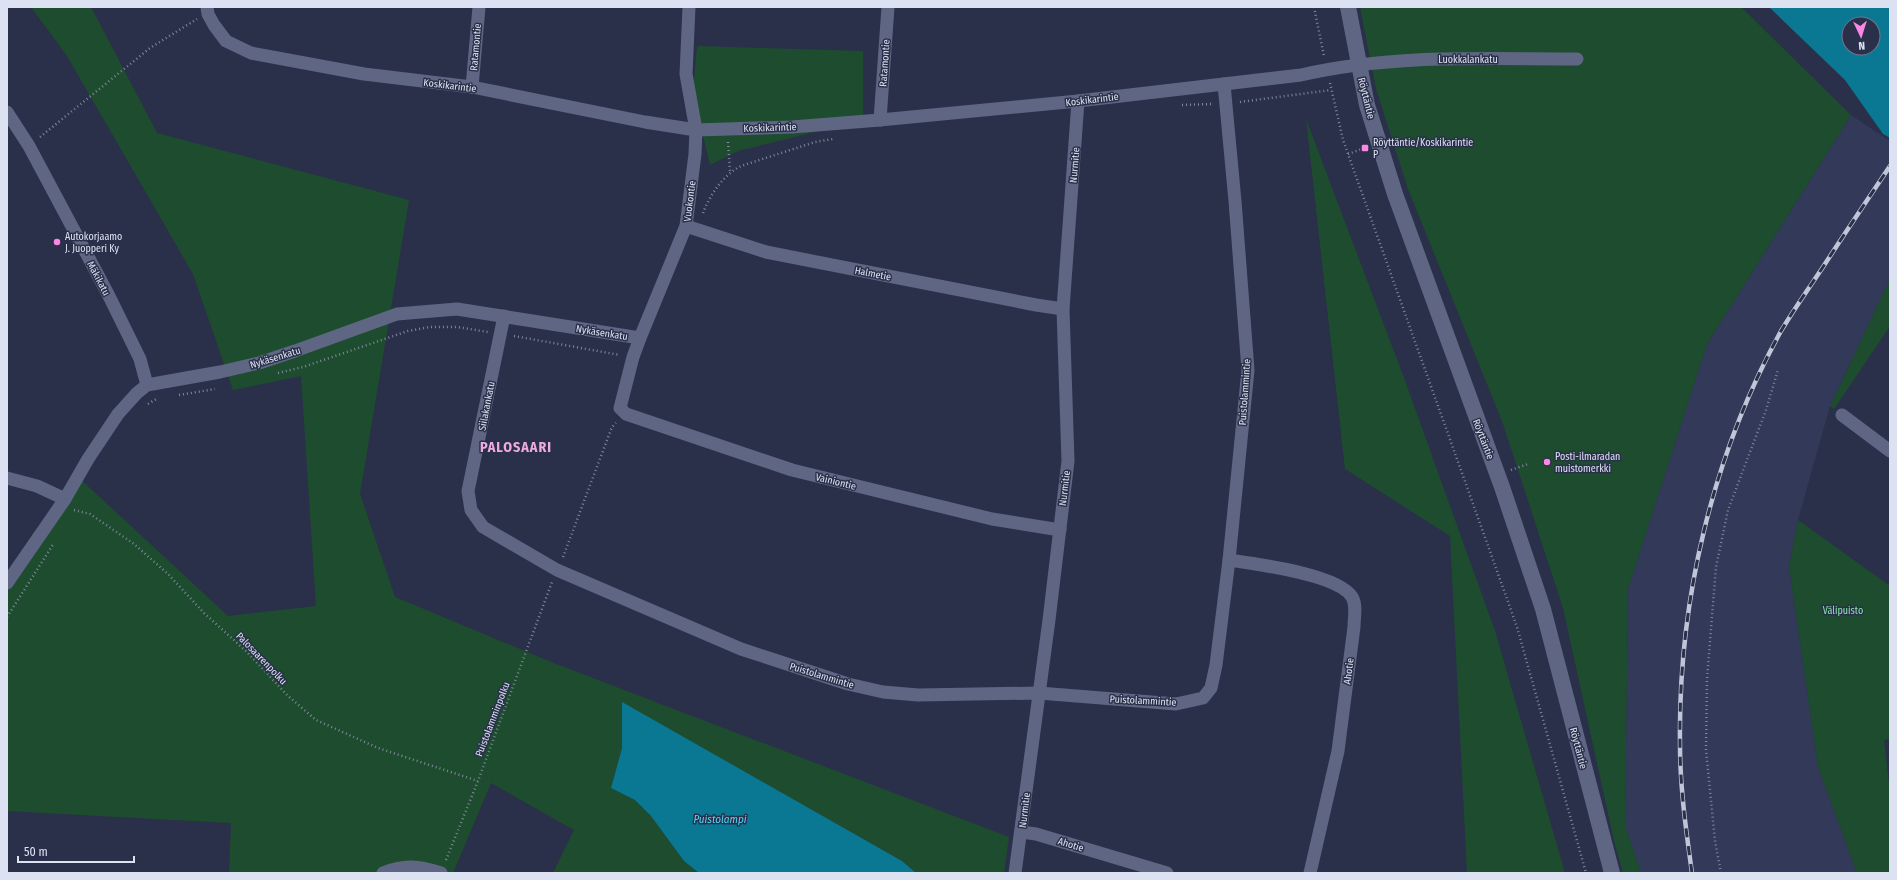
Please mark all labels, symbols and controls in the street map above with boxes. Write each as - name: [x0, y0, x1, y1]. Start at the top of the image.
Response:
- north arrow: [1841, 16, 1881, 56]
- street label: Ratamontie: [468, 23, 484, 71]
- street label: Ratamontie: [877, 39, 893, 87]
- text: N: [1858, 39, 1865, 52]
- street label: Luokkalankatu: [1438, 54, 1498, 66]
- street label: Röyttäntie: [1355, 76, 1377, 120]
- street label: Koskikarintie: [423, 77, 477, 95]
- street label: Koskikarintie: [1065, 91, 1119, 109]
- street label: Koskikarintie: [743, 121, 797, 135]
- place label: Röyttäntie/Koskikarintie P: [1373, 137, 1473, 161]
- marker: Röyttäntie/Koskikarintie P: [1360, 143, 1370, 153]
- street label: Nurmitie: [1067, 147, 1083, 183]
- street label: Vuokontie: [682, 180, 698, 222]
- place label: Autokorjaamo J. Juopperi Ky: [65, 231, 122, 255]
- marker: Autokorjaamo J. Juopperi Ky: [52, 237, 62, 247]
- street label: Mäkikatu: [84, 259, 112, 298]
- street label: Halmetie: [854, 265, 892, 283]
- street label: Nykäsenkatu: [575, 323, 629, 343]
- street label: Nykäsenkatu: [249, 345, 302, 371]
- street label: Puistolammintie: [1237, 358, 1253, 426]
- street label: Siilakankatu: [476, 380, 498, 432]
- street label: Röyttäntie: [1470, 417, 1496, 461]
- district label: PALOSAARI: [480, 439, 552, 456]
- place label: Posti-ilmaradan muistomerkki: [1555, 451, 1620, 475]
- marker: Posti-ilmaradan muistomerkki: [1542, 457, 1552, 467]
- street label: Nurmitie: [1057, 470, 1073, 507]
- street label: Vainiontie: [814, 471, 857, 493]
- park label: Välipuisto: [1823, 605, 1863, 617]
- street label: Palosaarenpolku: [233, 630, 289, 687]
- street label: Ahotie: [1341, 657, 1357, 685]
- street label: Puistolammintie: [788, 660, 855, 691]
- street label: Puistolamminpolku: [473, 680, 513, 758]
- street label: Puistolammintie: [1109, 693, 1177, 709]
- street label: Röyttäntie: [1567, 726, 1589, 770]
- street label: Nurmitie: [1017, 792, 1033, 829]
- water label: Puistolampi: [693, 813, 747, 826]
- street label: Ahotie: [1056, 835, 1085, 855]
- scale bar: [18, 838, 134, 864]
- text: 50 m: [24, 845, 48, 859]

